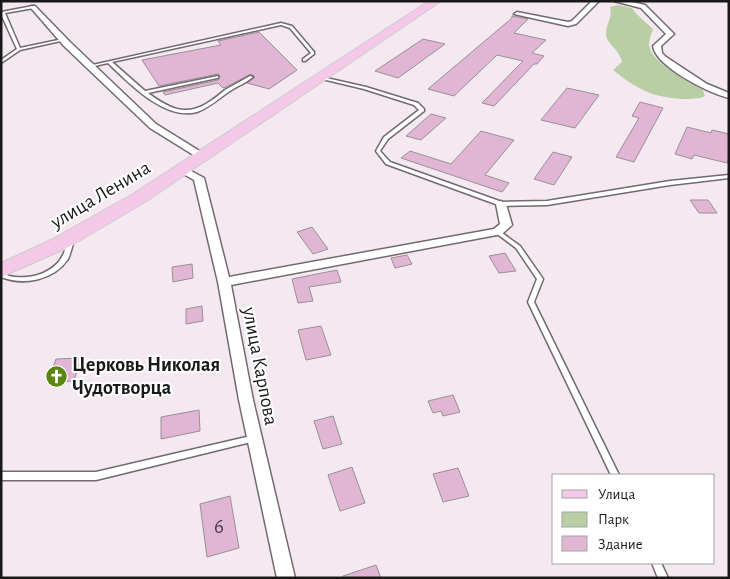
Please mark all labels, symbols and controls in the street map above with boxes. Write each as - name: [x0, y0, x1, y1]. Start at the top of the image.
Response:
- street label: улица Ленина: [46, 157, 154, 233]
- street label: улица Карпова: [239, 305, 281, 427]
- place label: Церковь Николая Чудотворца: [72, 355, 220, 398]
- church icon: Церковь Николая Чудотворца: [44, 364, 68, 388]
- legend: [552, 474, 715, 564]
- text: Улица: [598, 487, 635, 502]
- text: Парк: [598, 512, 629, 527]
- house number: 6: [214, 516, 224, 537]
- text: Здание: [598, 537, 643, 552]

